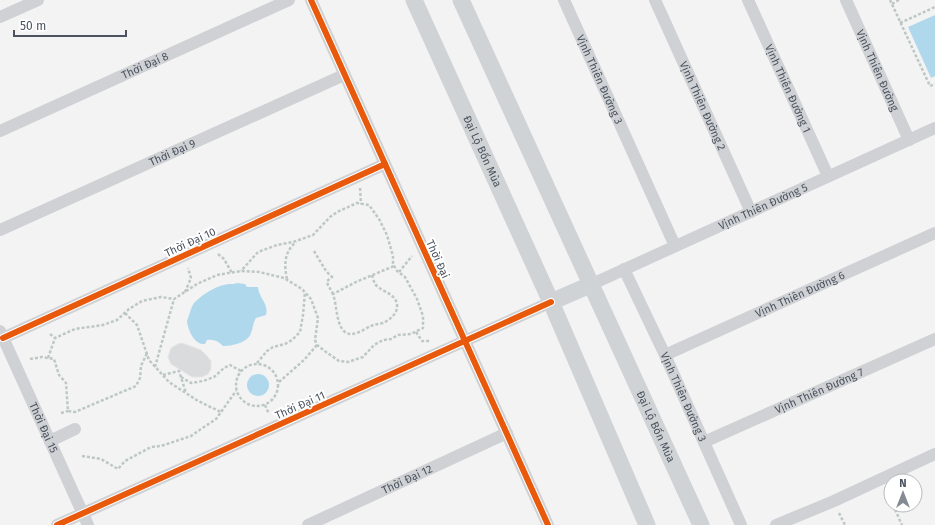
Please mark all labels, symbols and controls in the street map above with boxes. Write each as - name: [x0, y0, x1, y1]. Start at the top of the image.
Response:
- scale bar: [14, 12, 126, 38]
- text: 50 m: [20, 19, 46, 33]
- street label: Vịnh Thiên Đường: [853, 28, 901, 113]
- street label: Vịnh Thiên Đường 3: [574, 33, 625, 126]
- street label: Vịnh Thiên Đường 1: [762, 42, 813, 135]
- street label: Thời Đại 8: [120, 50, 170, 82]
- street label: Vịnh Thiên Đường 2: [677, 59, 728, 152]
- street label: Đại Lộ Bốn Mùa: [460, 114, 504, 189]
- street label: Thời Đại 9: [147, 137, 198, 169]
- street label: Vịnh Thiên Đường 5: [717, 181, 810, 233]
- street label: Thời Đại 10: [163, 225, 218, 260]
- street label: Thời Đại: [423, 238, 452, 281]
- street label: Vịnh Thiên Đường 6: [753, 269, 847, 320]
- street label: Vịnh Thiên Đường 3: [658, 350, 709, 444]
- street label: Vịnh Thiên Đường 7: [773, 366, 866, 417]
- street label: Thời Đại 11: [273, 389, 327, 422]
- street label: Đại Lộ Bốn Mùa: [634, 389, 677, 465]
- street label: Thời Đại 15: [26, 400, 61, 456]
- street label: Thời Đại 12: [380, 462, 434, 497]
- north arrow: [883, 473, 923, 513]
- text: N: [899, 477, 907, 490]

